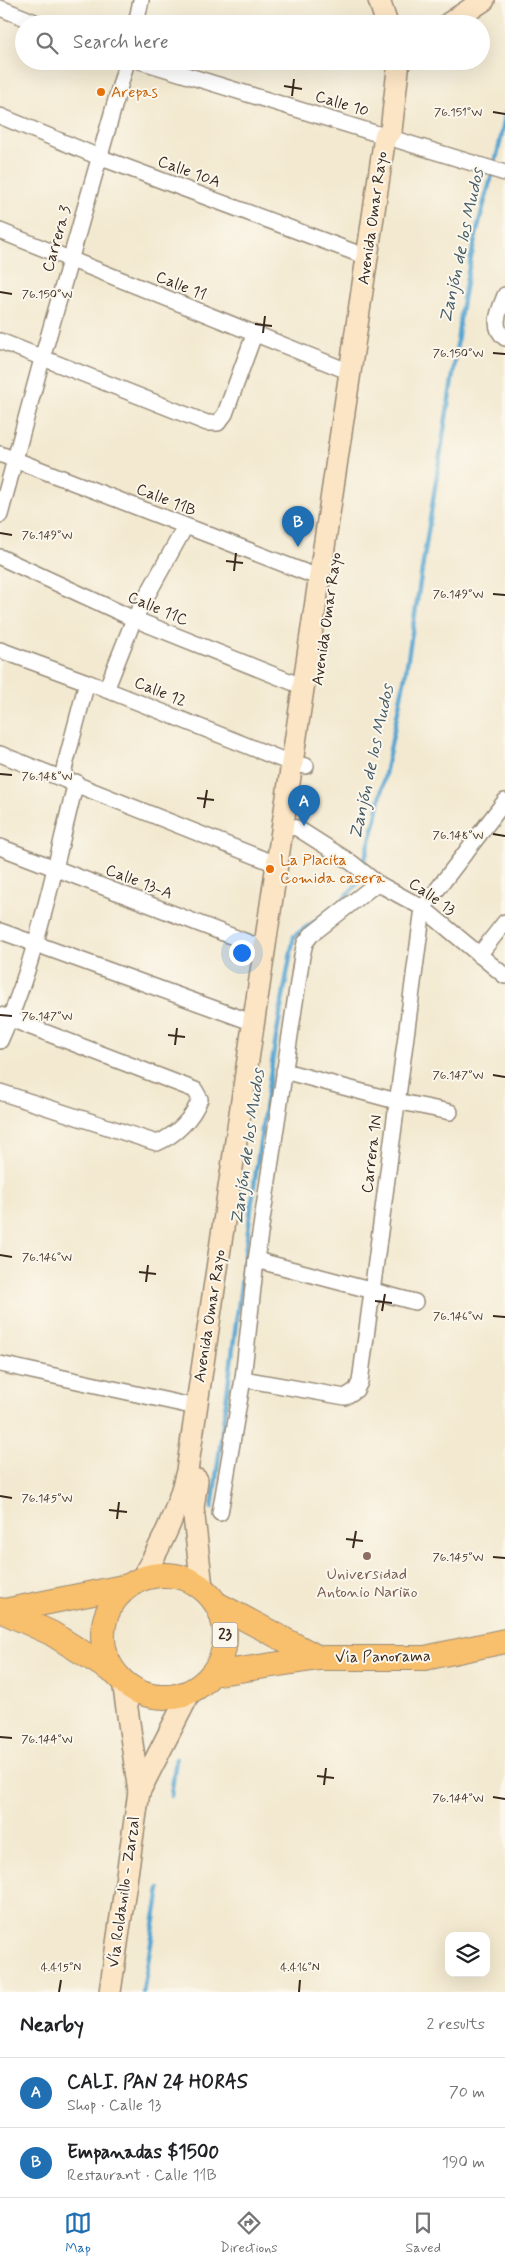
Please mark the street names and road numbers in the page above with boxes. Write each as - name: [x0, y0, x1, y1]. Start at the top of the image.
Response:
- street label: Calle 10: [313, 86, 371, 122]
- street label: Avenida Omar Rayo: [353, 150, 393, 286]
- street label: Calle 10A: [155, 151, 223, 193]
- street label: Carrera 3: [37, 203, 77, 275]
- street label: Calle 11: [153, 266, 209, 306]
- street label: Calle 11B: [133, 478, 199, 522]
- street label: Avenida Omar Rayo: [307, 551, 347, 687]
- street label: Calle 11C: [124, 587, 192, 631]
- street label: Calle 12: [131, 672, 189, 712]
- street label: Calle 13-A: [102, 860, 176, 904]
- street label: Calle 13: [404, 873, 460, 921]
- street label: Carrera 1N: [357, 1114, 387, 1194]
- street label: Avenida Omar Rayo: [189, 1248, 231, 1384]
- road number: 23: [212, 1622, 238, 1648]
- street label: Vía Panorama: [335, 1646, 431, 1668]
- street label: Vía Roldanillo - Zarzal: [103, 1815, 145, 1969]

